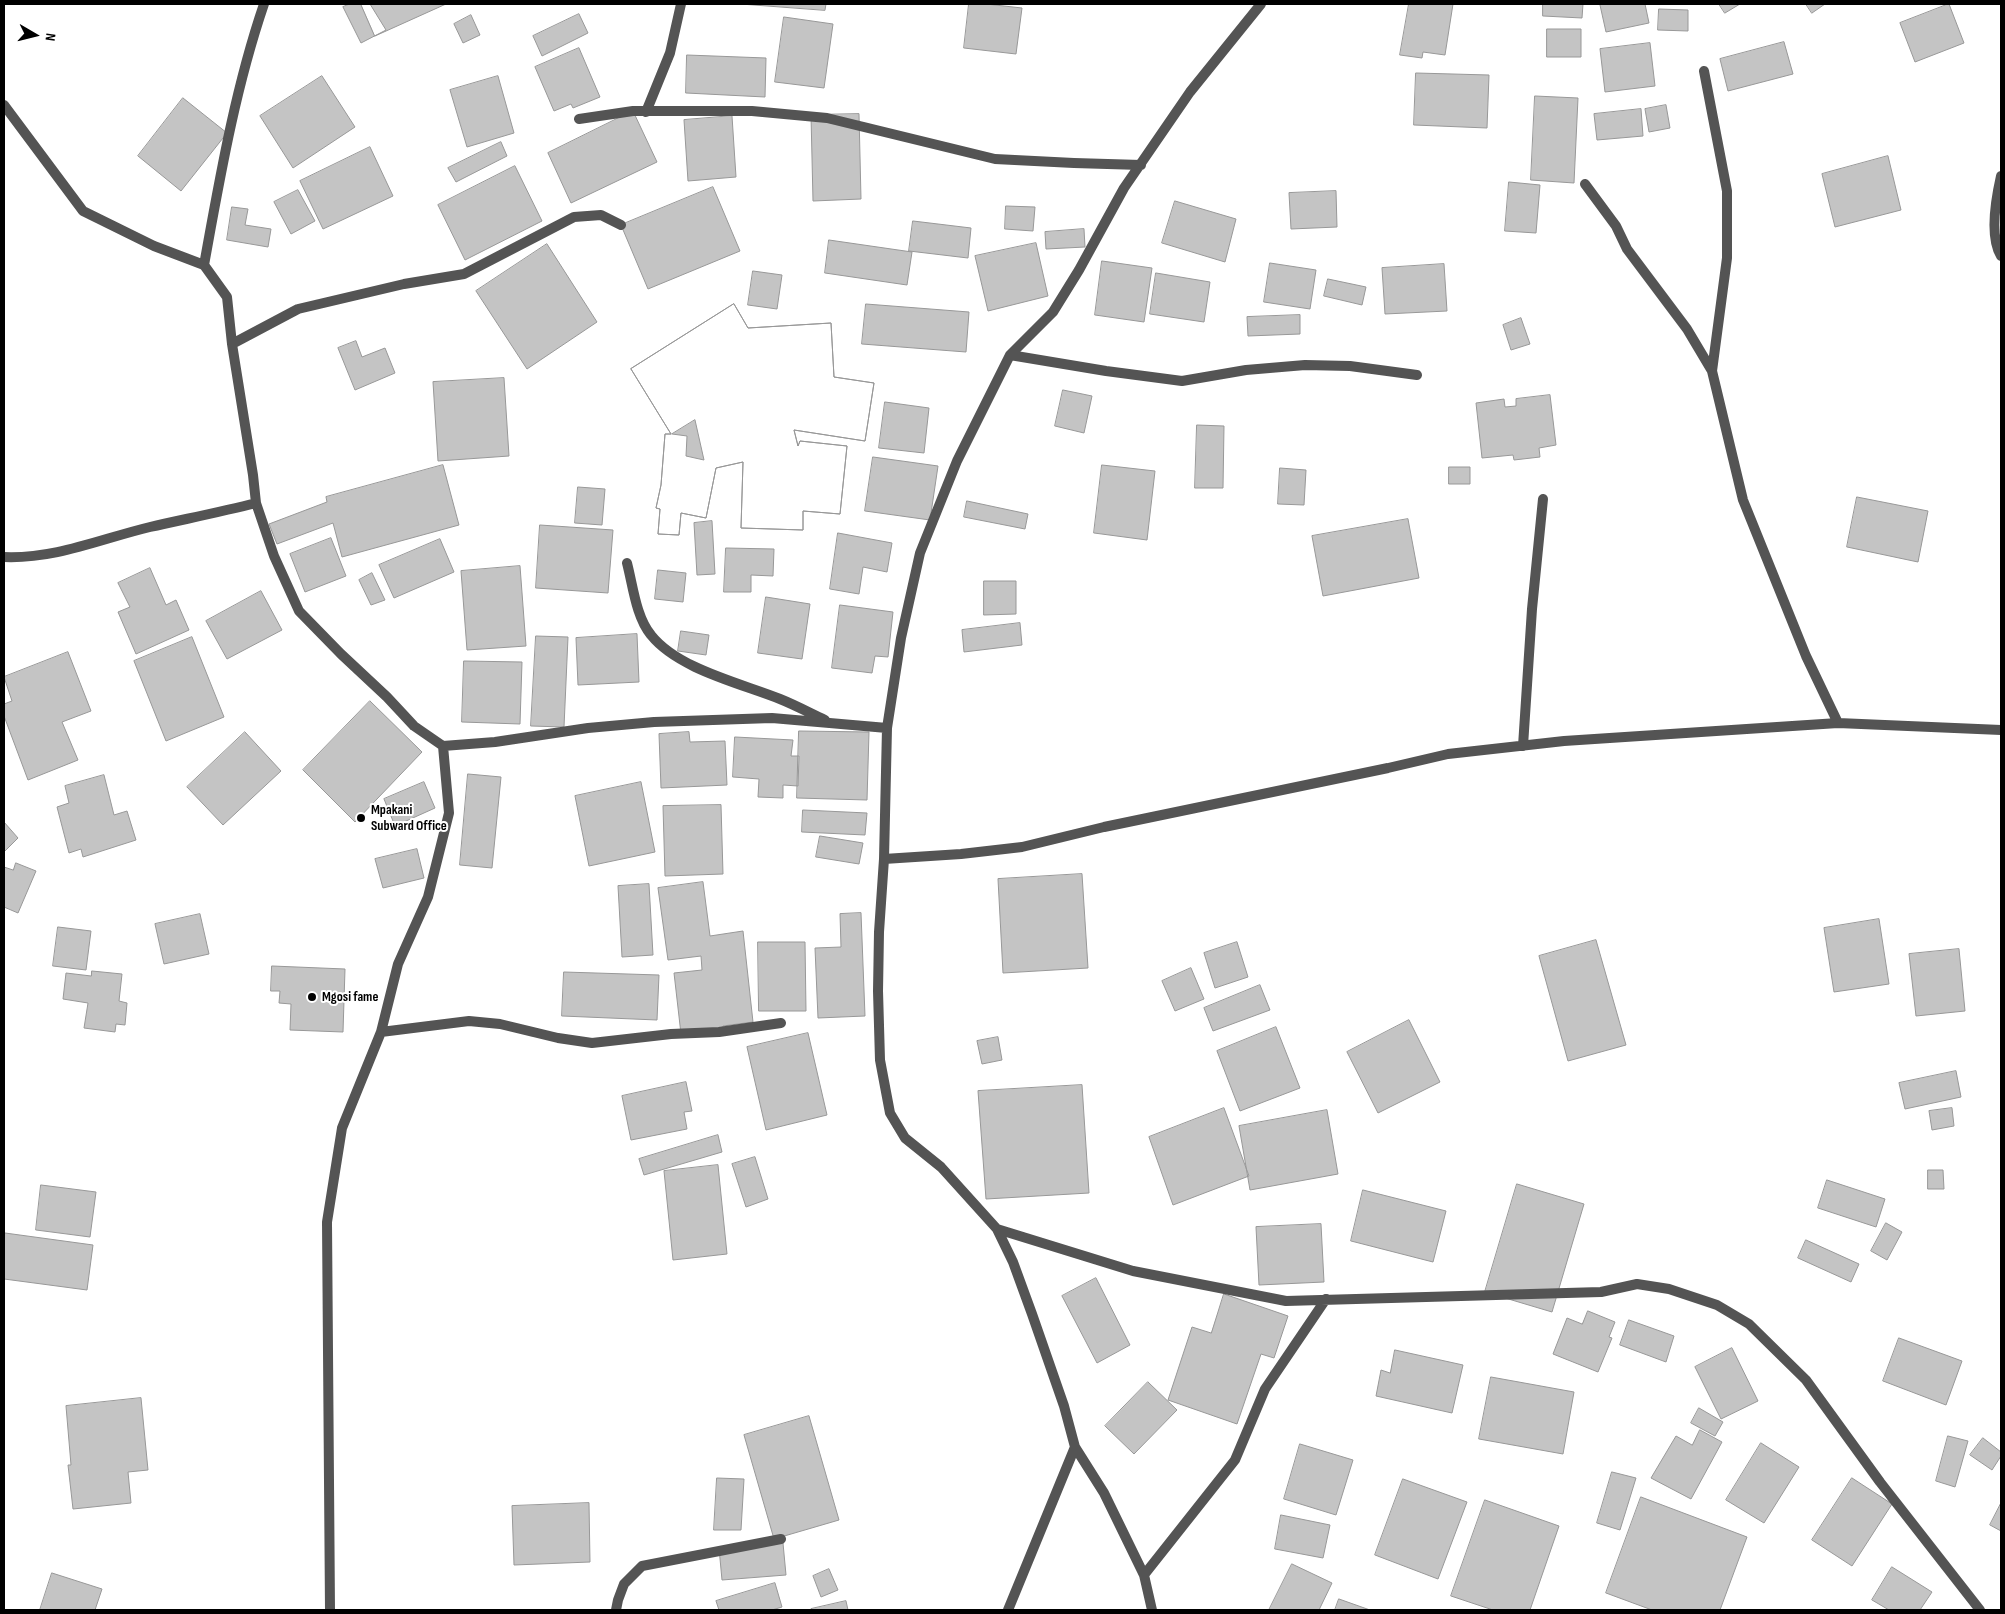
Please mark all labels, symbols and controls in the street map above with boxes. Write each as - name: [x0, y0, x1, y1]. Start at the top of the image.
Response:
- north arrow: [10, 10, 60, 60]
- text: N: [41, 32, 59, 42]
- place label: Mpakani Subward Office: [371, 802, 447, 834]
- marker: Mpakani Subward Office: [355, 812, 367, 824]
- place label: Mgosi fame: [322, 989, 378, 1005]
- marker: Mgosi fame: [306, 991, 318, 1003]

